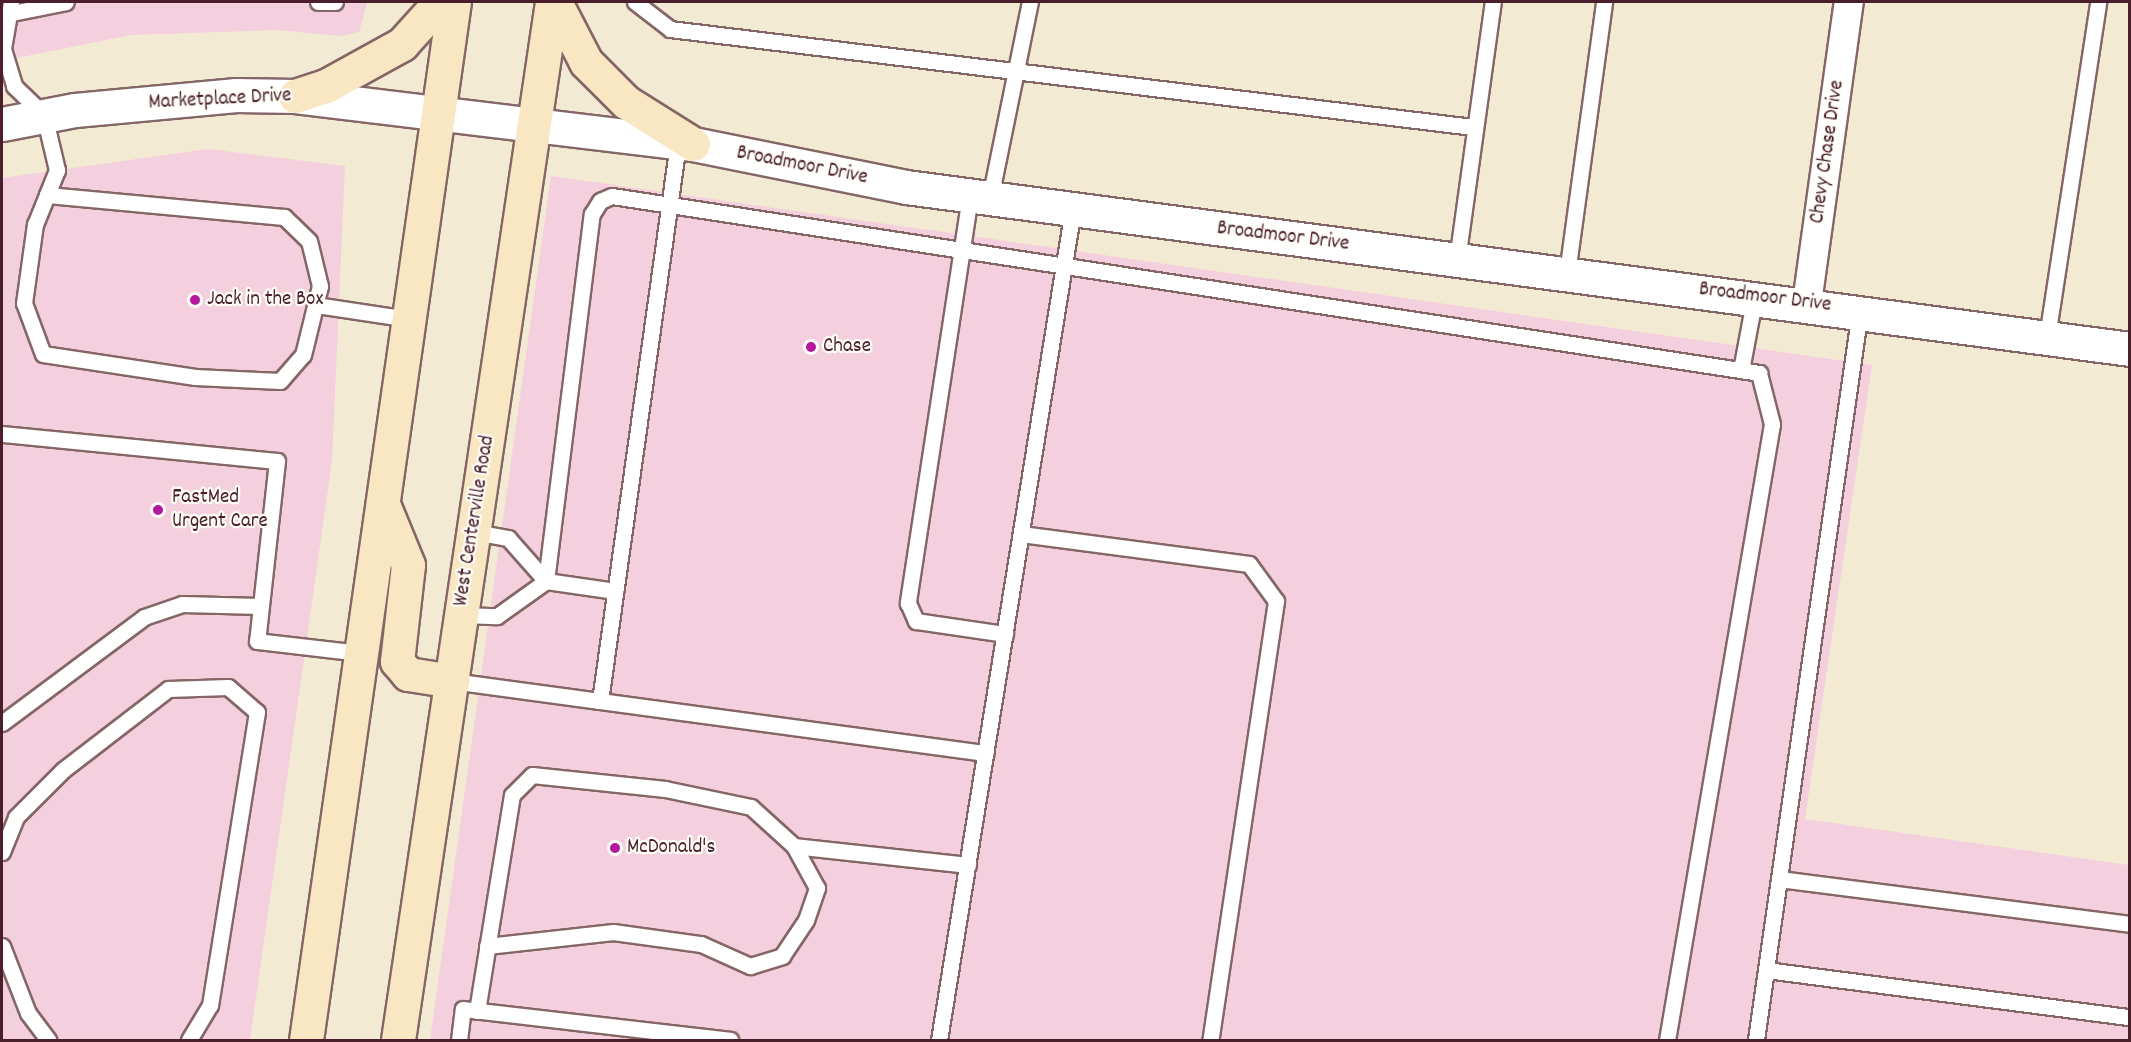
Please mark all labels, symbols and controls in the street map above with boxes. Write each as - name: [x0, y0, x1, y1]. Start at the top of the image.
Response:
- street label: Chevy Chase Drive: [1805, 79, 1851, 225]
- street label: Marketplace Drive: [148, 84, 292, 116]
- street label: Broadmoor Drive: [734, 141, 870, 191]
- street label: Broadmoor Drive: [1215, 216, 1351, 258]
- street label: Broadmoor Drive: [1697, 277, 1833, 319]
- place label: Jack in the Box: [207, 287, 323, 313]
- marker: Jack in the Box: [188, 293, 202, 307]
- place label: Chase: [823, 334, 871, 360]
- marker: Chase: [804, 340, 818, 354]
- street label: West Centerville Road: [449, 434, 501, 608]
- place label: FastMed Urgent Care: [172, 485, 268, 535]
- marker: FastMed Urgent Care: [149, 501, 167, 519]
- place label: McDonald's: [627, 835, 715, 861]
- marker: McDonald's: [608, 841, 622, 855]

